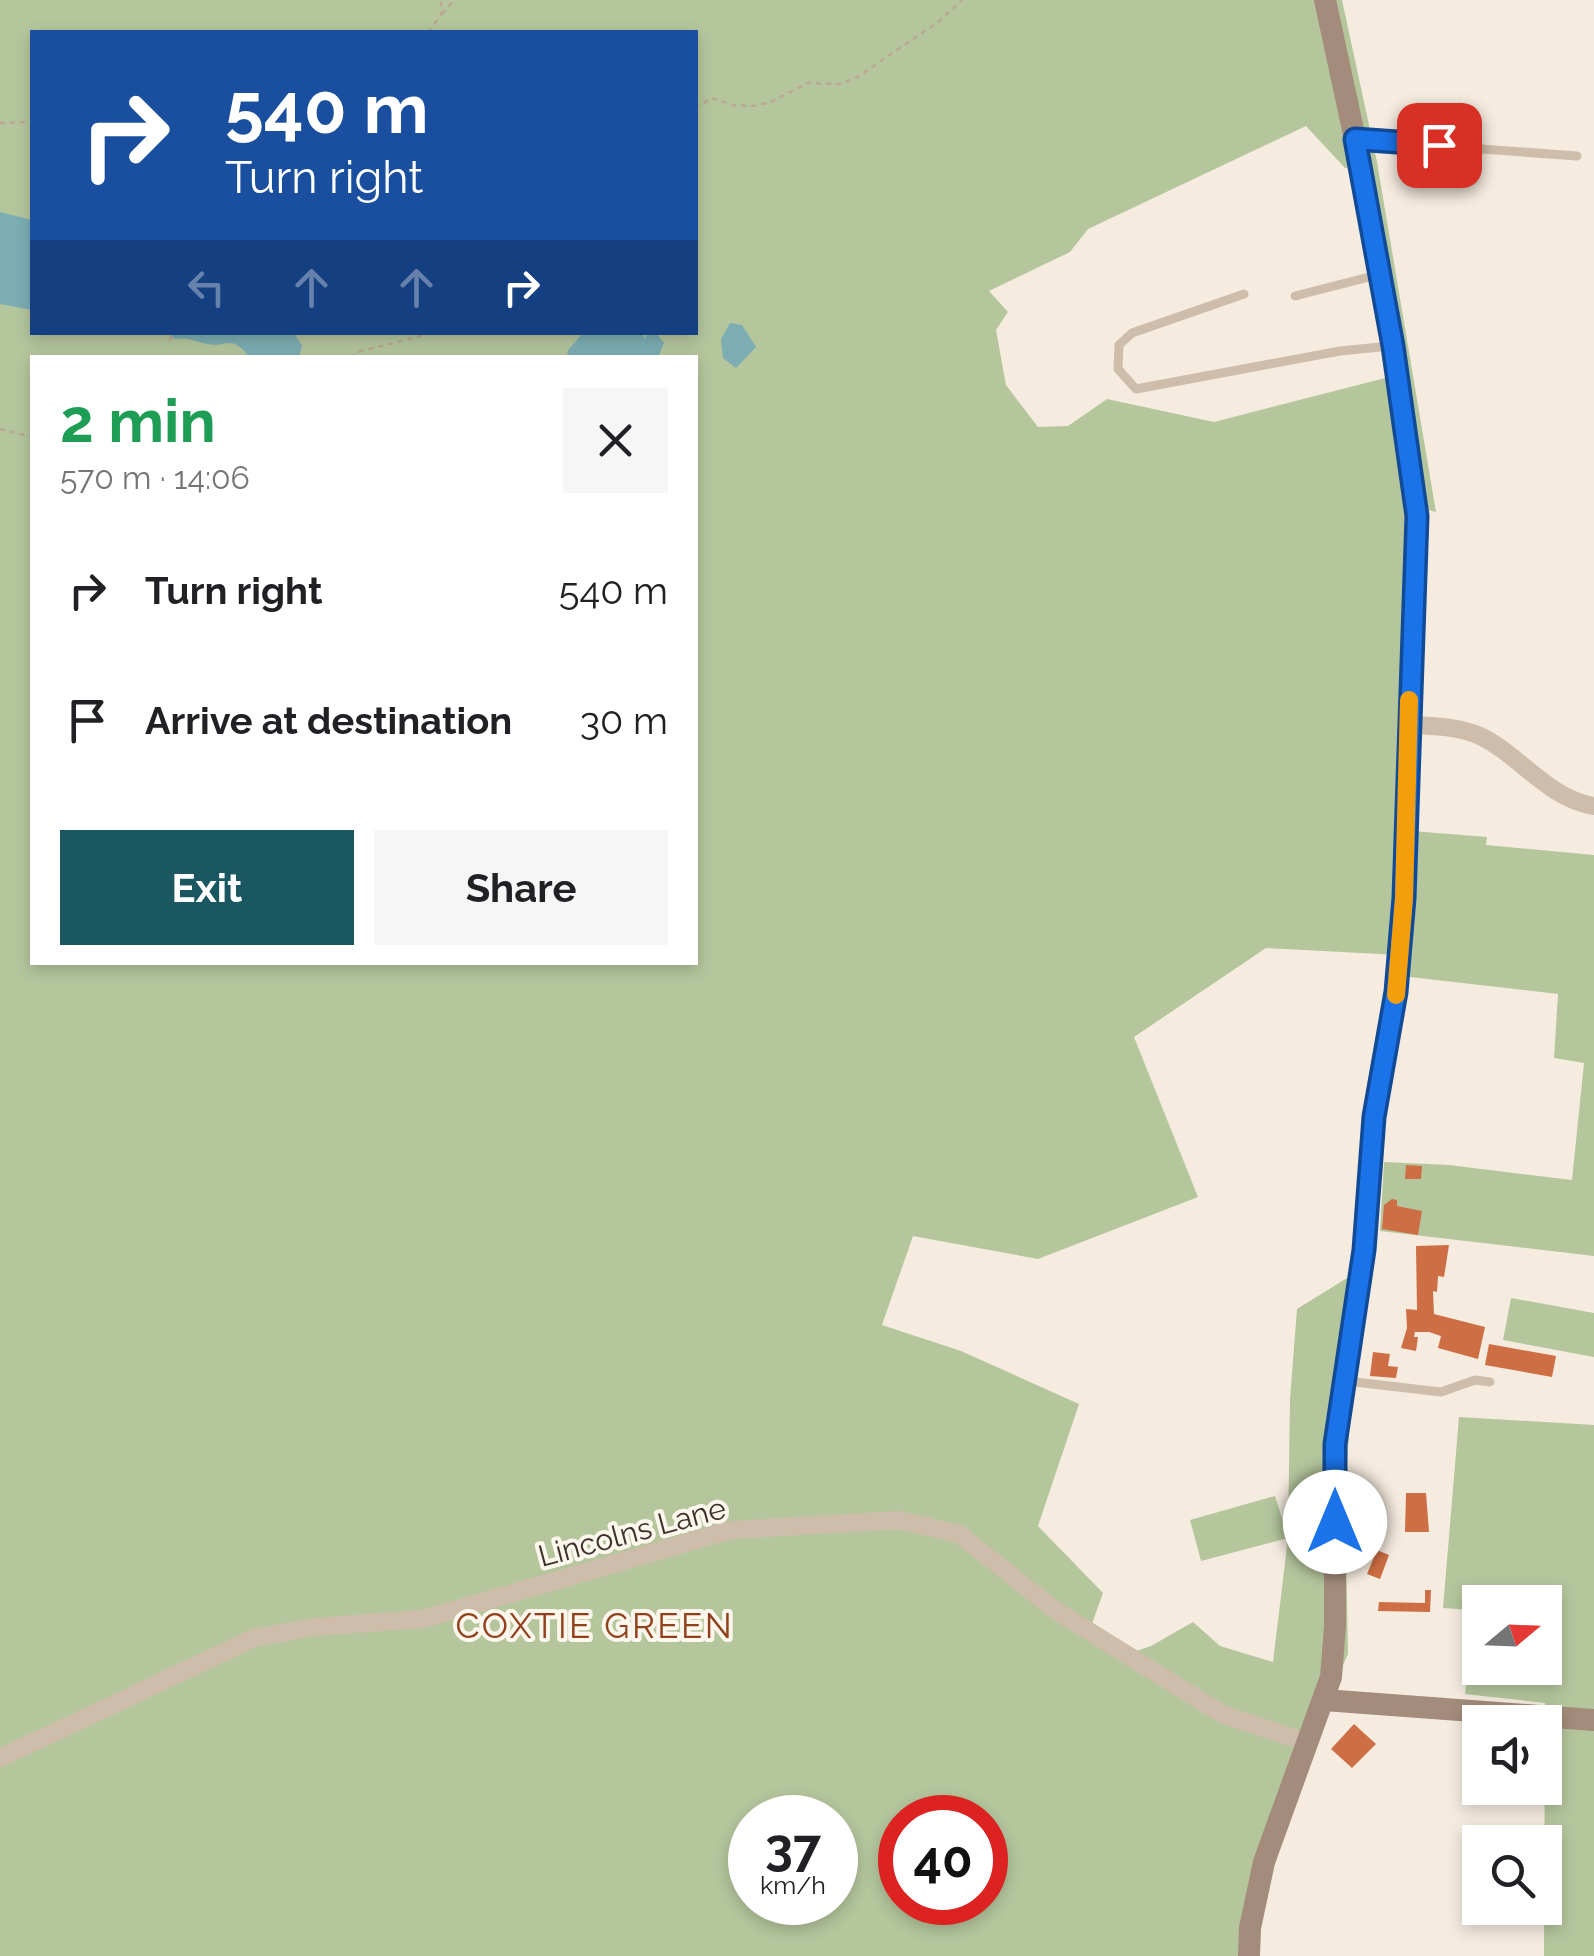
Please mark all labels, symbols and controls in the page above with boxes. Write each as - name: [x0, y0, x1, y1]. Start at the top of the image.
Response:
- text: 540 m: [225, 67, 429, 149]
- icon: right: [60, 70, 190, 200]
- pin: [1397, 103, 1482, 188]
- icon: arrive: [1412, 118, 1467, 173]
- text: Turn right: [225, 151, 423, 204]
- icon: left: [179, 260, 234, 315]
- icon: ahead: [284, 260, 339, 315]
- icon: ahead: [389, 260, 444, 315]
- icon: right: [494, 260, 549, 315]
- text: 2 min: [60, 386, 216, 456]
- button: close: [563, 388, 668, 493]
- text: 570 m · 14:06: [60, 459, 250, 496]
- icon: right: [60, 563, 115, 618]
- text: Turn right: [145, 568, 322, 613]
- text: 540 m: [559, 568, 668, 613]
- icon: arrive: [60, 693, 115, 748]
- text: Arrive at destination: [145, 698, 512, 743]
- text: 30 m: [580, 698, 668, 743]
- button: Exit: [60, 830, 354, 945]
- button: Share: [374, 830, 668, 945]
- position arrow: [1283, 1470, 1387, 1574]
- street label: Lincolns Lane: [535, 1490, 729, 1574]
- north arrow: [1462, 1585, 1562, 1685]
- map controls: [1462, 1585, 1562, 1925]
- district label: COXTIE GREEN: [456, 1605, 734, 1646]
- button: sound: [1462, 1705, 1562, 1805]
- speed limit sign: 40: [878, 1795, 1008, 1925]
- text: 37: [765, 1818, 821, 1877]
- button: search: [1462, 1825, 1562, 1925]
- text: km/h: [760, 1870, 826, 1900]

